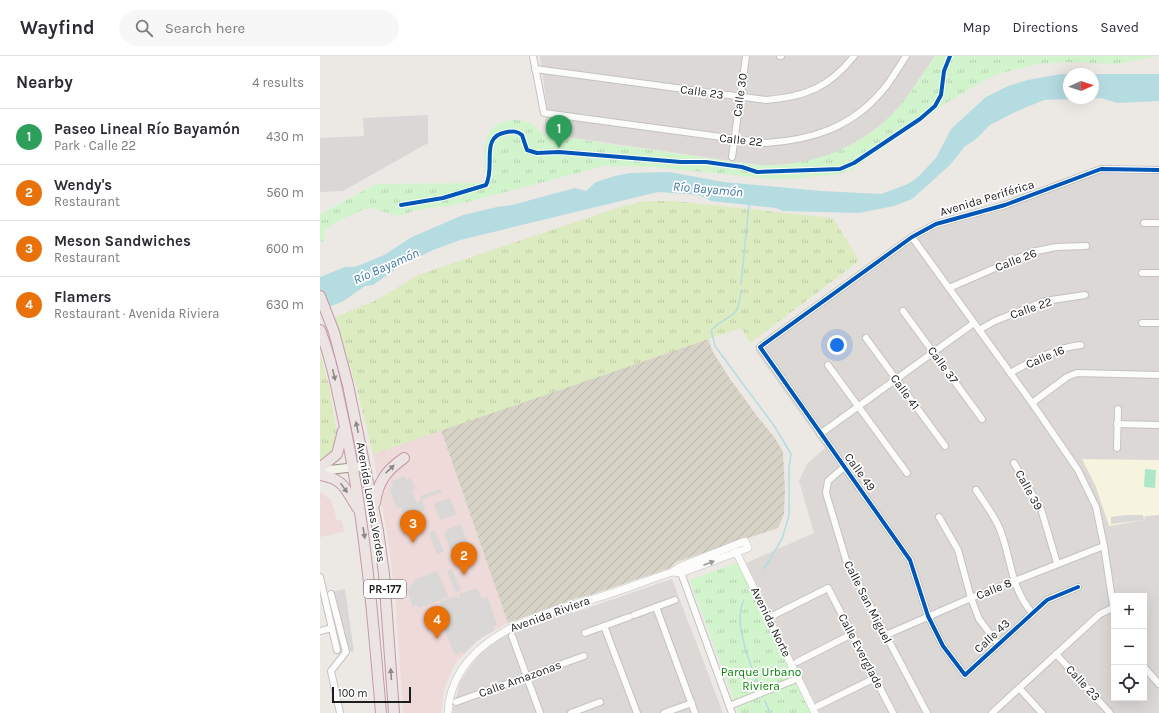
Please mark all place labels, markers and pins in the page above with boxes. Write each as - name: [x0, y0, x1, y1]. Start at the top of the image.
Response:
- pin: 1: [546, 115, 572, 148]
- pin: 3: [400, 510, 426, 543]
- pin: 2: [451, 542, 477, 575]
- pin: 4: [424, 606, 450, 639]

